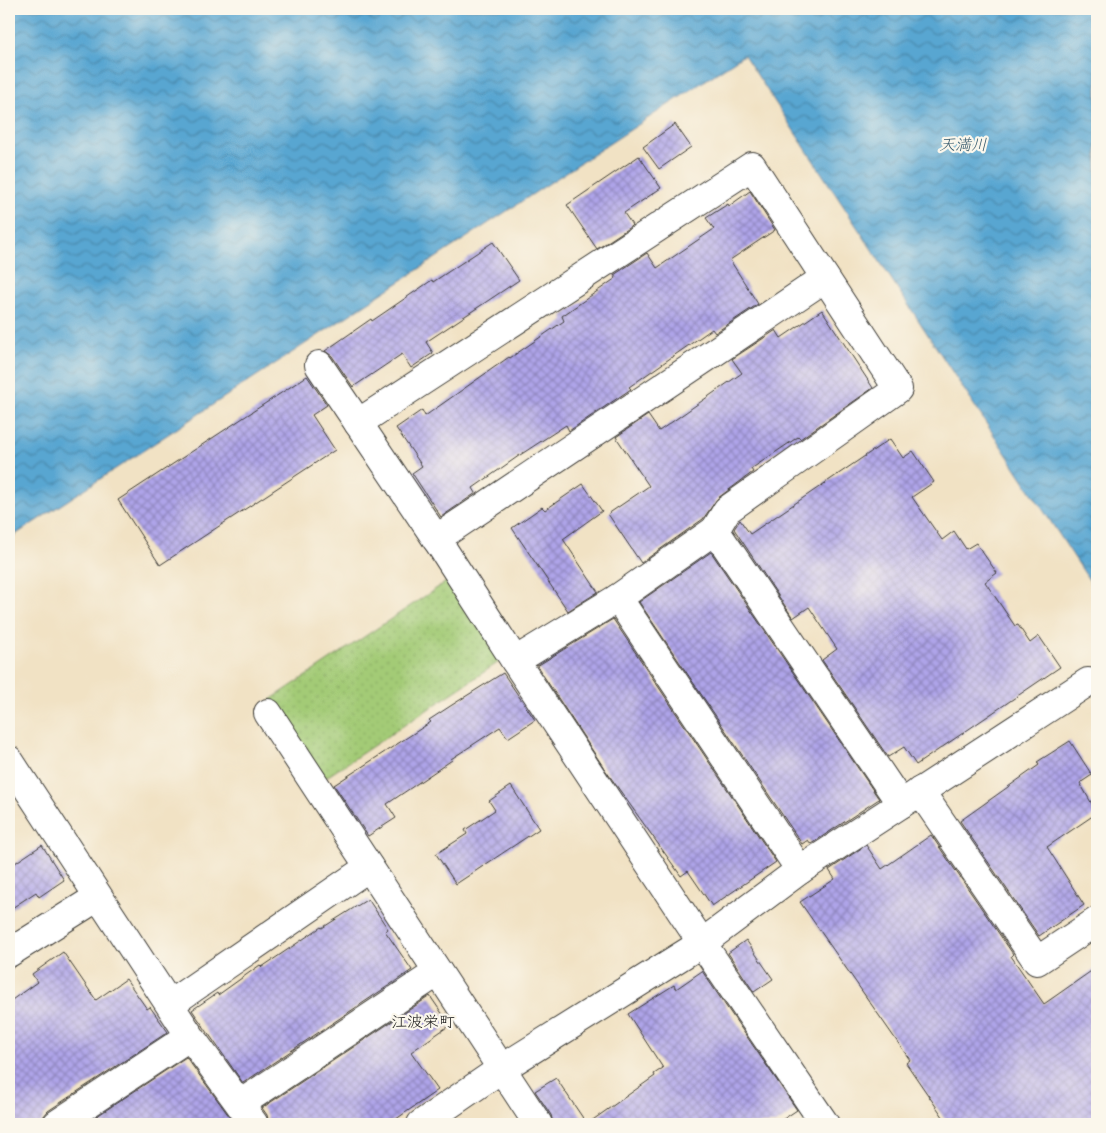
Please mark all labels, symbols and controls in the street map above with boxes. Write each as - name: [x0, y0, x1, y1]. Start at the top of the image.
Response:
- water label: 天満川: [939, 133, 987, 154]
- district label: 江波栄町: [391, 1010, 455, 1031]

